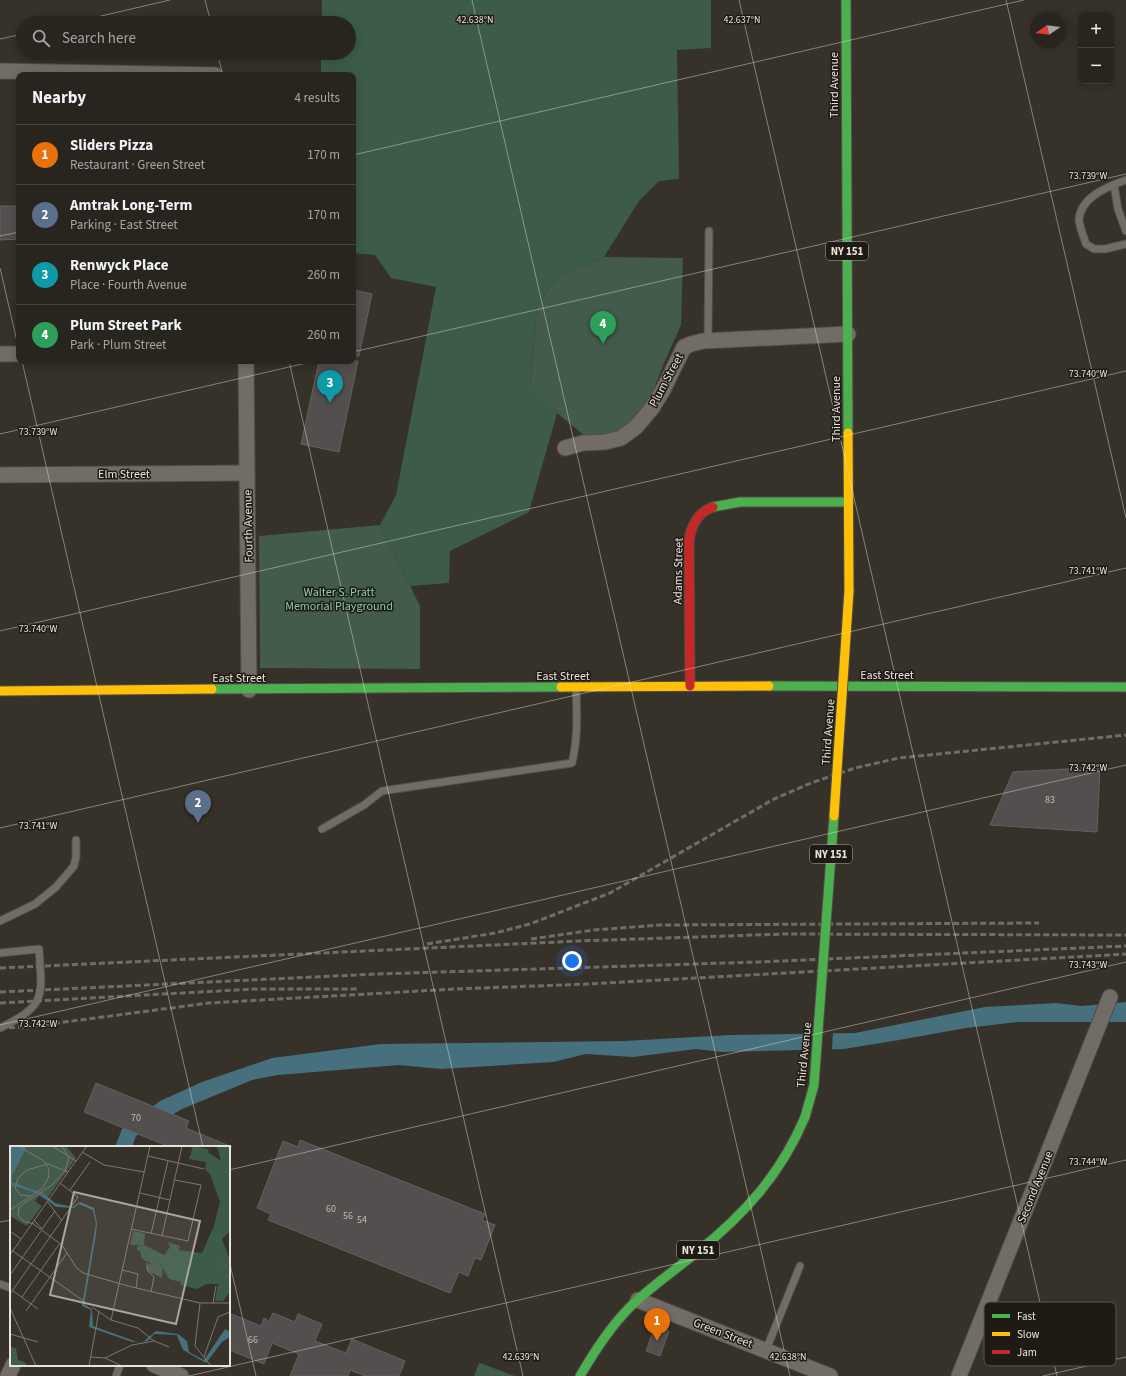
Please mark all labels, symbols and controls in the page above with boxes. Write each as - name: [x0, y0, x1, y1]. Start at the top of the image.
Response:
- north arrow: [1030, 12, 1066, 48]
- map controls: [1078, 12, 1114, 84]
- button: +: [1078, 12, 1114, 48]
- text: 42.638°N: [456, 13, 494, 27]
- text: 42.637°N: [723, 13, 761, 27]
- search box: [16, 16, 356, 60]
- icon: search: [30, 27, 52, 49]
- text: Search here: [62, 28, 136, 49]
- button: −: [1078, 48, 1114, 84]
- street label: Third Avenue: [826, 52, 843, 118]
- text: Nearby: [32, 86, 86, 110]
- text: 4 results: [295, 89, 340, 107]
- text: Sliders Pizza: [70, 135, 153, 156]
- text: 1: [42, 146, 48, 164]
- text: 170 m: [307, 146, 340, 164]
- text: Restaurant · Green Street: [70, 156, 205, 174]
- text: 73.739°W: [1069, 169, 1107, 183]
- text: Amtrak Long-Term: [70, 195, 192, 216]
- text: 2: [42, 206, 48, 224]
- text: 170 m: [307, 206, 340, 224]
- text: Parking · East Street: [70, 216, 178, 234]
- road number: NY 151: [826, 242, 868, 260]
- text: Renwyck Place: [70, 255, 168, 276]
- text: 3: [42, 266, 48, 284]
- text: 260 m: [307, 266, 340, 284]
- text: Place · Fourth Avenue: [70, 276, 187, 294]
- pin: 4: [590, 311, 616, 344]
- text: Plum Street Park: [70, 315, 182, 336]
- text: 4: [42, 326, 48, 344]
- text: 260 m: [307, 326, 340, 344]
- text: Park · Plum Street: [70, 336, 166, 354]
- street label: Plum Street: [645, 350, 688, 410]
- text: 73.740°W: [1069, 367, 1107, 381]
- pin: 3: [317, 370, 343, 403]
- street label: Third Avenue: [828, 376, 845, 442]
- text: 73.739°W: [19, 425, 57, 439]
- street label: Elm Street: [98, 466, 150, 483]
- street label: Fourth Avenue: [239, 489, 258, 563]
- street label: Adams Street: [669, 538, 688, 604]
- text: 73.741°W: [1069, 564, 1107, 578]
- park label: Walter S. Pratt Memorial Playground: [285, 584, 393, 615]
- text: 73.740°W: [19, 622, 57, 636]
- street label: East Street: [860, 667, 914, 684]
- street label: East Street: [536, 668, 590, 685]
- street label: East Street: [212, 670, 266, 687]
- street label: Third Avenue: [818, 698, 839, 766]
- text: 73.742°W: [1069, 761, 1107, 775]
- pin: 2: [185, 790, 211, 823]
- house number: 83: [1045, 793, 1055, 807]
- text: 73.741°W: [19, 819, 57, 833]
- road number: NY 151: [810, 845, 852, 863]
- your location: [562, 951, 582, 971]
- text: 73.743°W: [1069, 958, 1107, 972]
- text: 73.742°W: [19, 1017, 57, 1031]
- street label: Third Avenue: [793, 1021, 816, 1089]
- house number: 70: [131, 1111, 141, 1125]
- inset map: [10, 1146, 230, 1366]
- street label: Second Avenue: [1013, 1148, 1058, 1226]
- text: 73.744°W: [1069, 1155, 1107, 1169]
- house number: 60: [326, 1202, 336, 1216]
- house number: 56: [343, 1209, 353, 1223]
- house number: 54: [357, 1213, 367, 1227]
- road number: NY 151: [677, 1241, 719, 1259]
- legend: [984, 1302, 1116, 1366]
- pin: 1: [644, 1308, 670, 1341]
- text: Fast: [1017, 1309, 1036, 1324]
- street label: Green Street: [691, 1314, 755, 1353]
- text: Slow: [1017, 1327, 1040, 1342]
- house number: 66: [248, 1333, 258, 1347]
- text: Jam: [1017, 1345, 1037, 1360]
- text: 42.639°N: [502, 1350, 540, 1364]
- text: 42.638°N: [769, 1350, 807, 1364]

